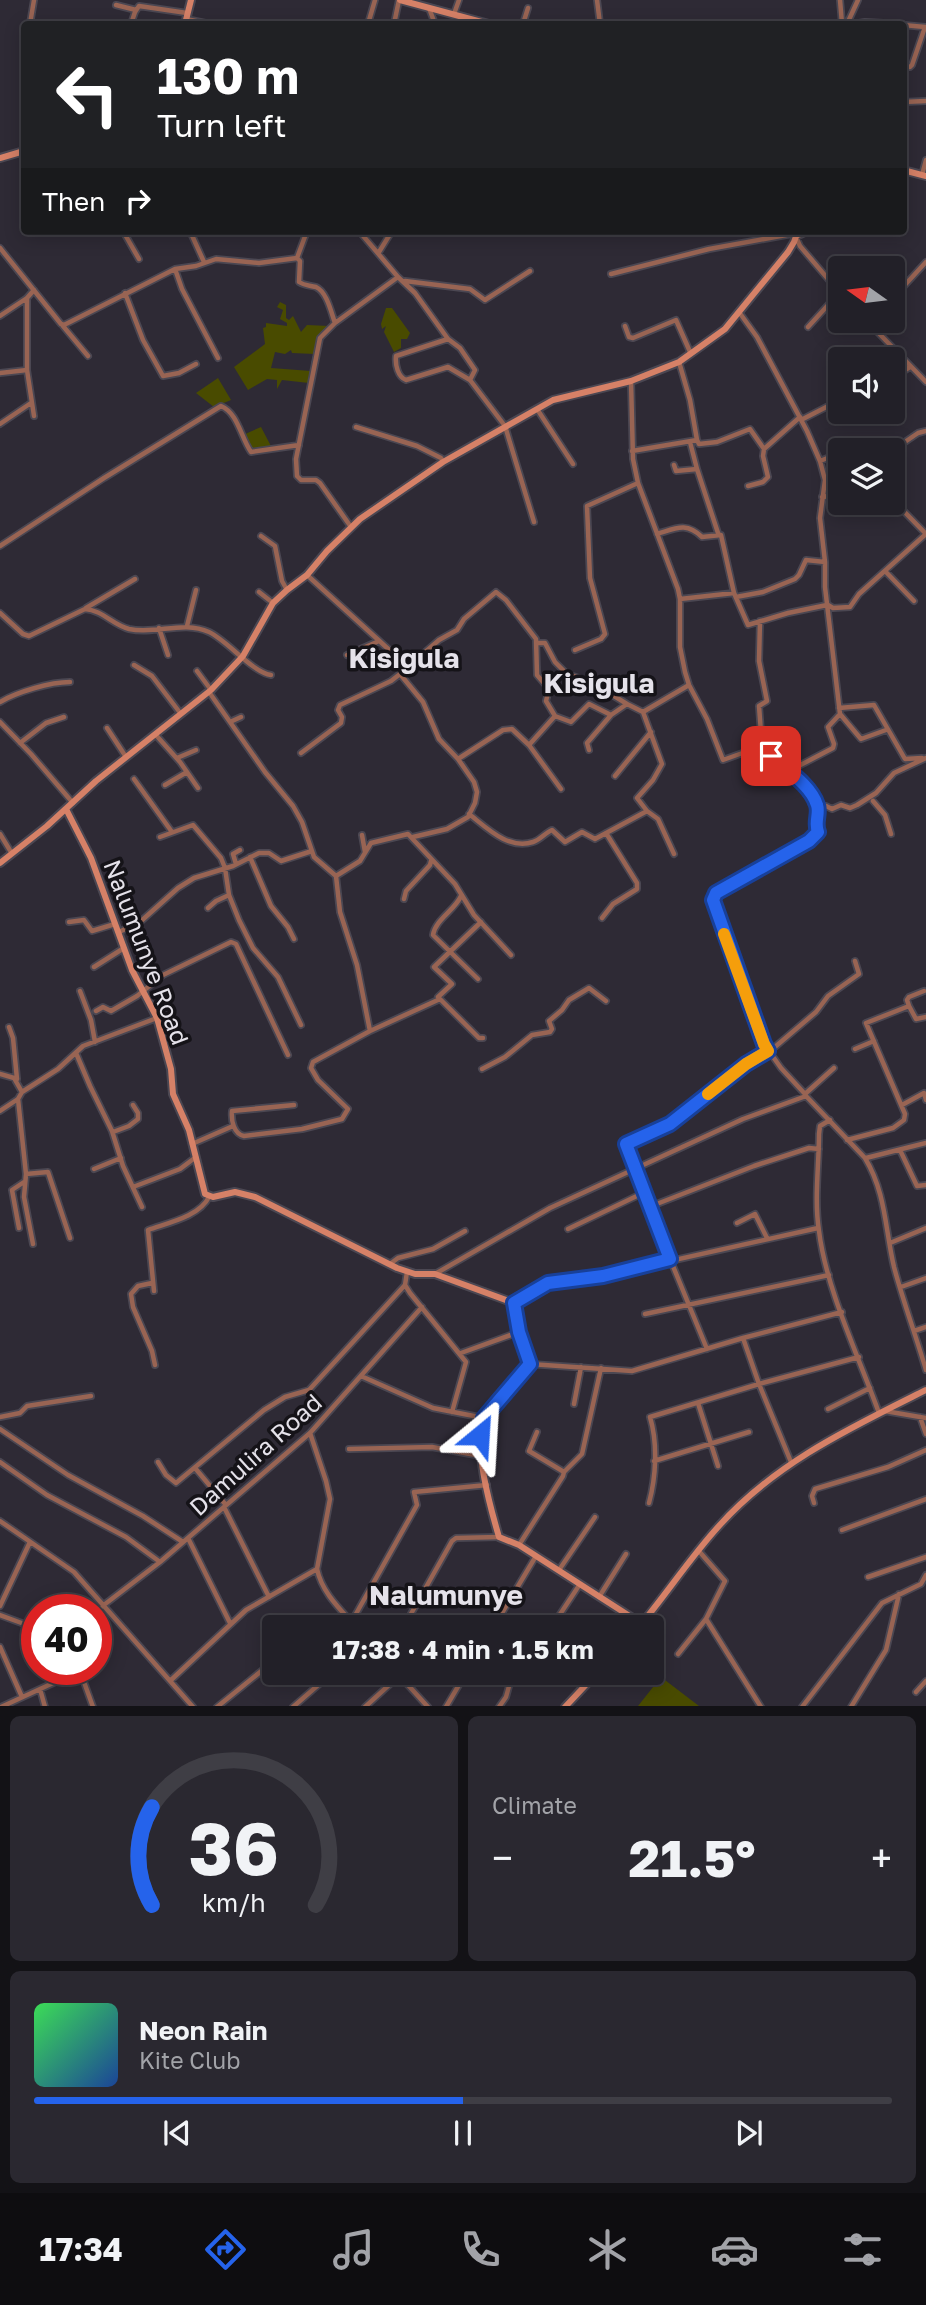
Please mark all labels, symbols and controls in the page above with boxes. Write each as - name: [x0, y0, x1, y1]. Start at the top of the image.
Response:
- text: 130 m: [157, 46, 299, 105]
- icon: left: [42, 49, 133, 140]
- text: Turn left: [157, 106, 286, 144]
- icon: right: [119, 182, 157, 220]
- text: Then: [42, 186, 105, 217]
- north arrow: [828, 256, 905, 332]
- map controls: [828, 256, 905, 515]
- button: sound: [828, 347, 905, 424]
- button: layers: [828, 438, 905, 515]
- district label: Kisigula: [349, 641, 459, 674]
- district label: Kisigula: [544, 666, 654, 699]
- pin: [741, 726, 801, 786]
- icon: arrive: [752, 737, 790, 775]
- street label: Nalumunye Road: [98, 855, 196, 1049]
- street label: Damulira Road: [183, 1387, 327, 1521]
- position arrow: [443, 1398, 517, 1472]
- district label: Nalumunye: [369, 1578, 523, 1611]
- speed limit sign: 40: [21, 1594, 112, 1685]
- text: 17:38 · 4 min · 1.5 km: [332, 1634, 594, 1665]
- text: Climate: [492, 1791, 577, 1819]
- text: 36: [189, 1804, 279, 1891]
- text: 21.5°: [628, 1826, 756, 1888]
- text: −: [492, 1835, 513, 1880]
- text: +: [871, 1835, 892, 1880]
- text: km/h: [202, 1886, 266, 1917]
- text: Neon Rain: [139, 2015, 268, 2046]
- text: Kite Club: [139, 2046, 240, 2074]
- icon: previous: [158, 2114, 196, 2152]
- icon: pause: [444, 2114, 482, 2152]
- icon: next: [730, 2114, 768, 2152]
- icon: directions: [201, 2225, 250, 2274]
- icon: music: [329, 2225, 378, 2274]
- icon: phone: [456, 2225, 505, 2274]
- icon: climate: [583, 2225, 632, 2274]
- icon: car: [710, 2225, 759, 2274]
- icon: filters: [838, 2225, 887, 2274]
- text: 17:34: [39, 2230, 123, 2268]

